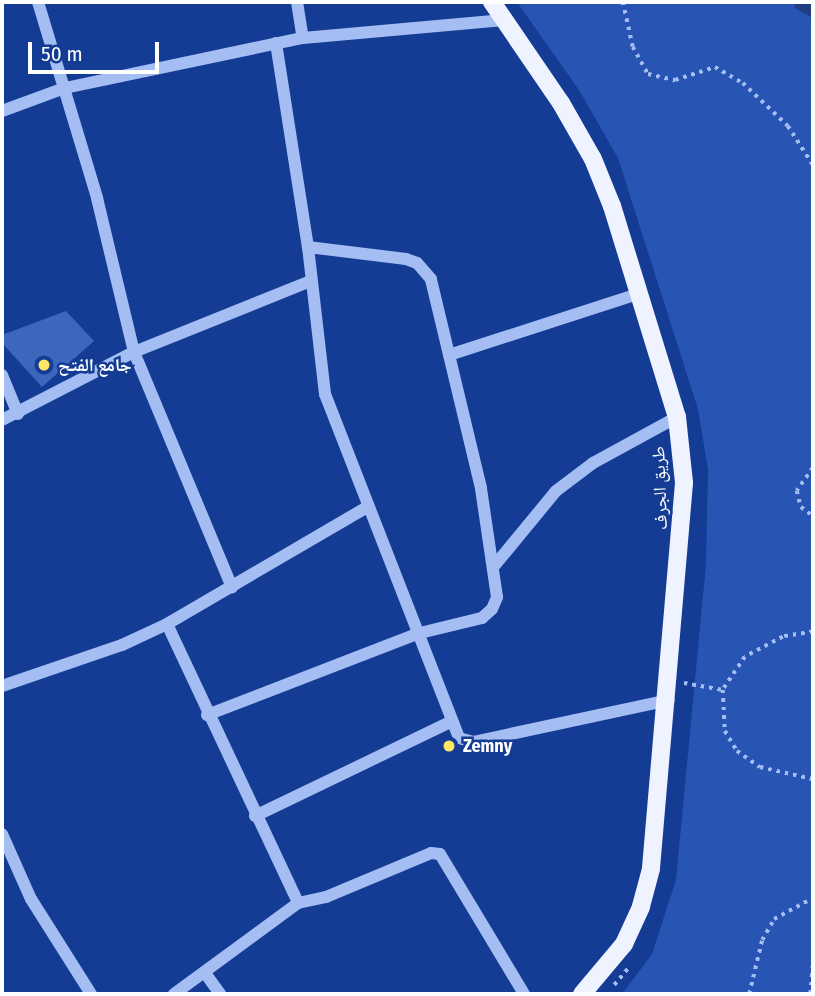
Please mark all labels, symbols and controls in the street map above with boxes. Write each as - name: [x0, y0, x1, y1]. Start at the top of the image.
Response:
- scale bar: [32, 28, 163, 72]
- text: 50 m: [41, 41, 83, 67]
- place label: جامع الفتح: [58, 354, 132, 376]
- marker: جامع الفتح: [36, 357, 52, 373]
- street label: طريق الجرف: [648, 446, 672, 530]
- place label: Zemny: [463, 735, 512, 757]
- marker: Zemny: [441, 738, 457, 754]

